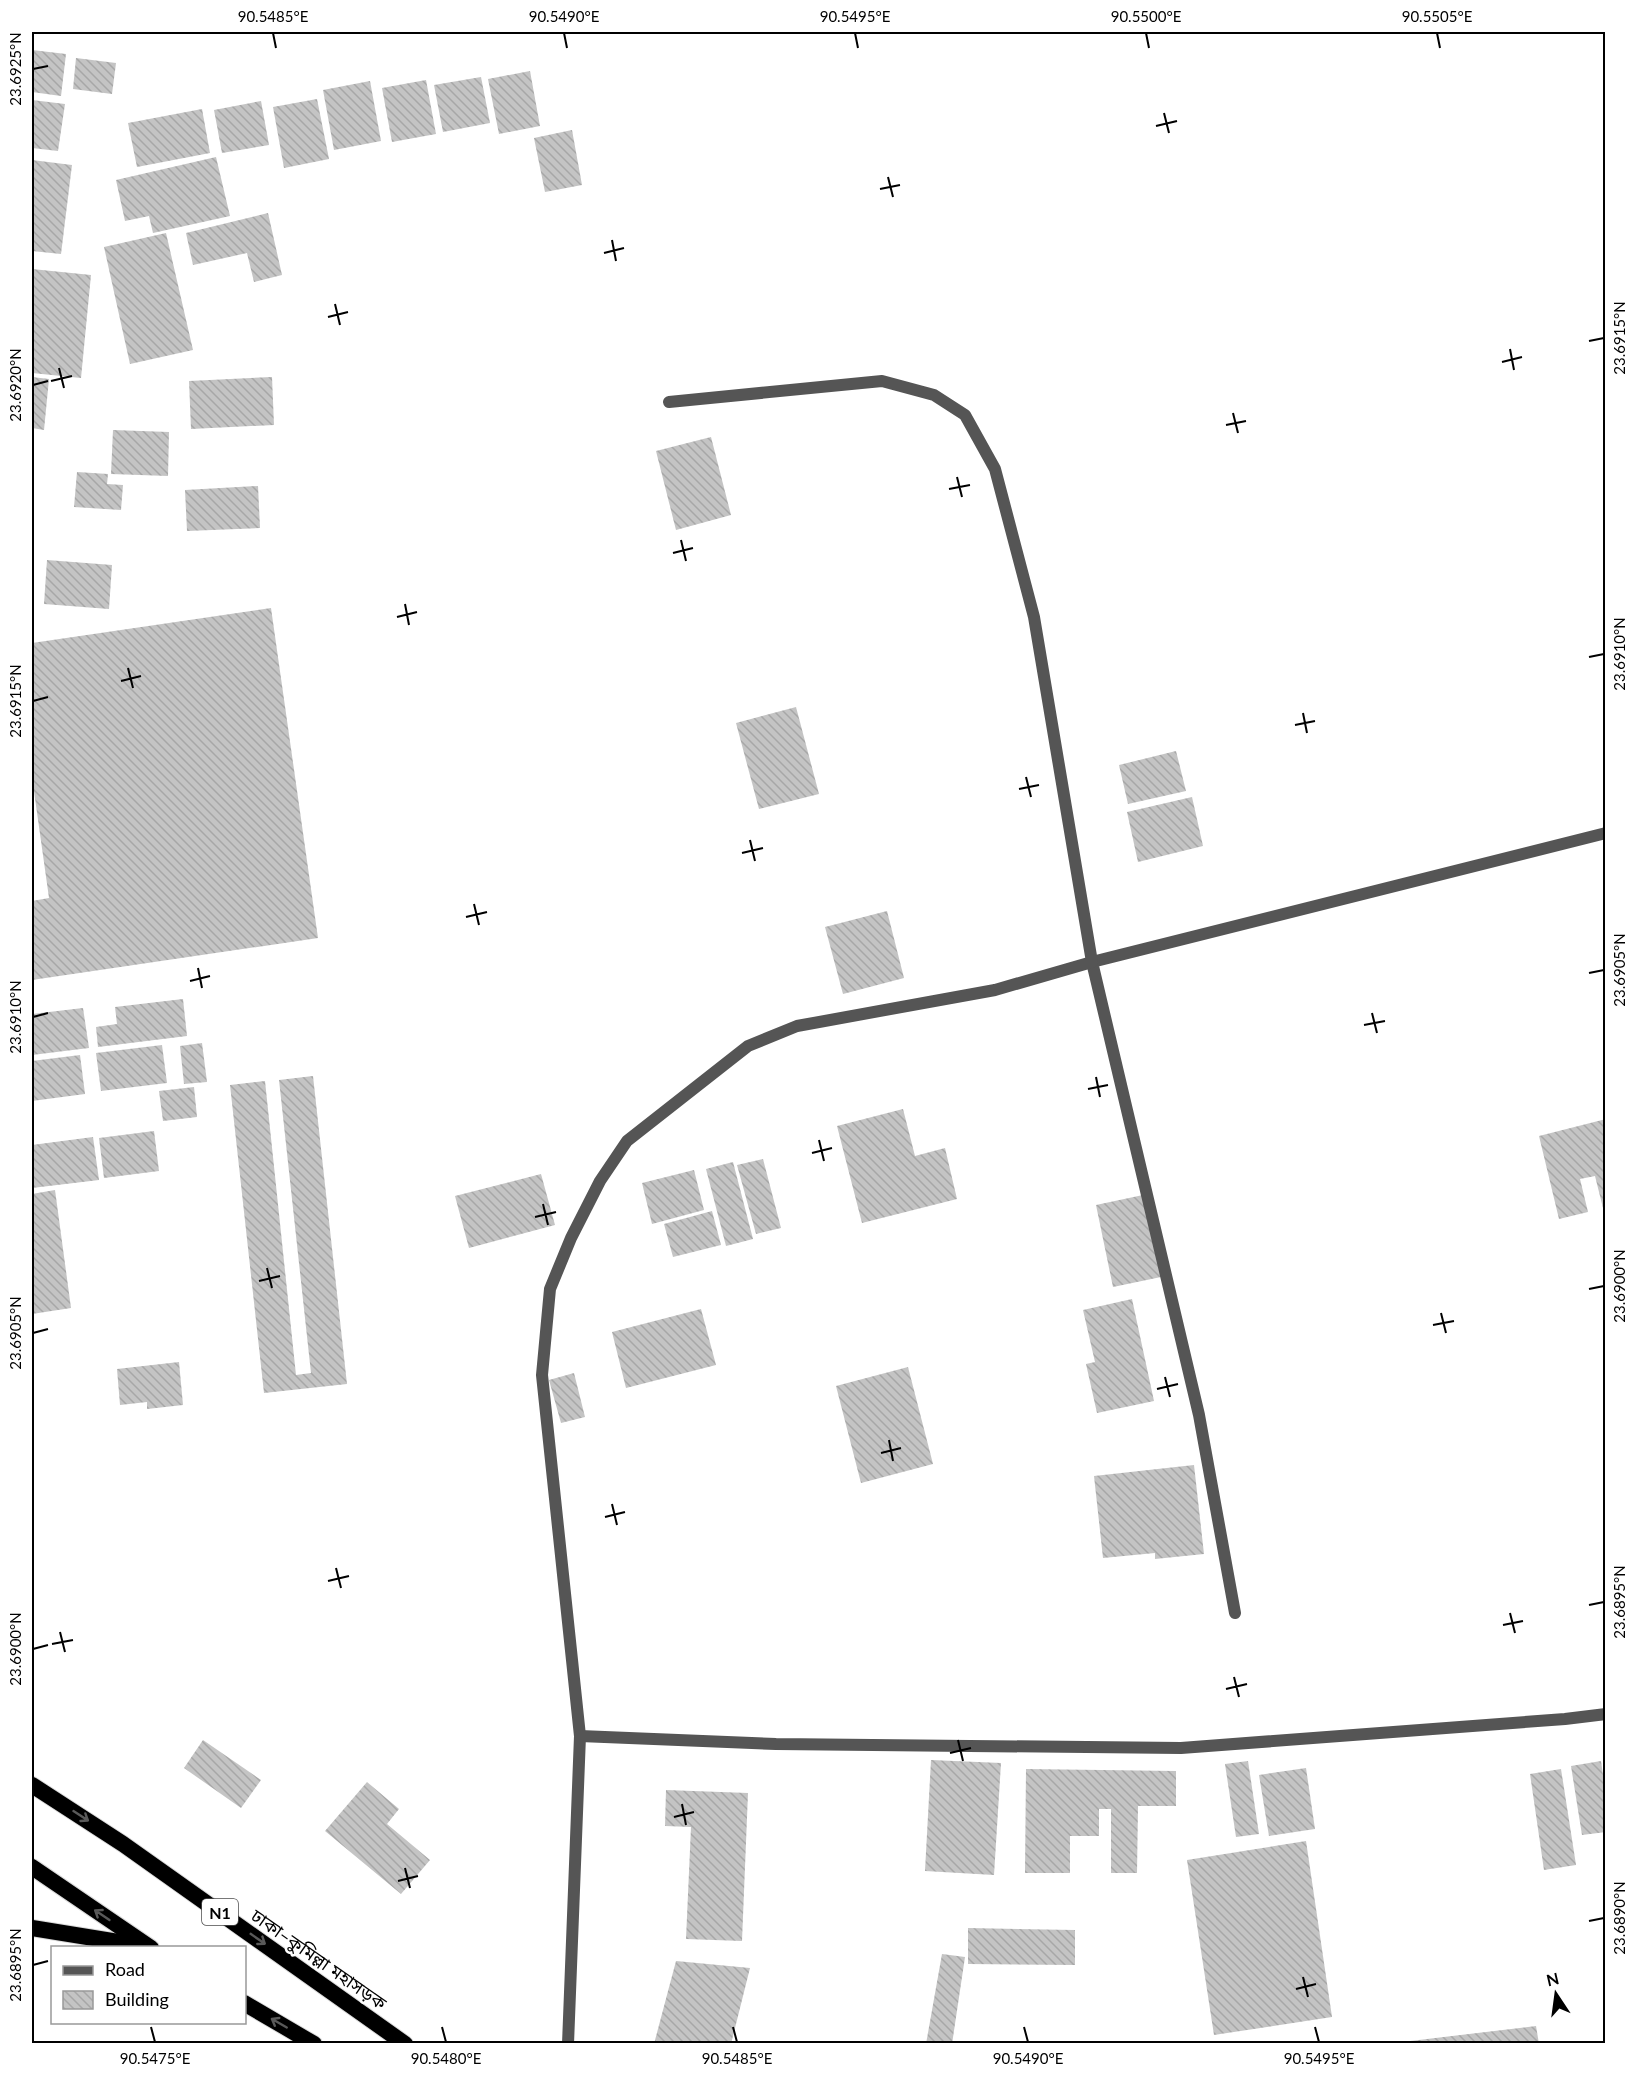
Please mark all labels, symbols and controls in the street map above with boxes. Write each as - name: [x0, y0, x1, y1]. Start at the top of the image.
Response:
- text: 90.5485°E: [238, 7, 308, 25]
- text: 90.5490°E: [529, 7, 599, 25]
- text: 90.5495°E: [820, 7, 890, 25]
- text: 90.5500°E: [1111, 7, 1181, 25]
- text: 90.5505°E: [1402, 7, 1472, 25]
- text: 23.6925°N: [6, 32, 24, 106]
- text: 23.6915°N: [1610, 301, 1628, 375]
- text: 23.6920°N: [6, 348, 24, 422]
- text: 23.6910°N: [1610, 617, 1628, 691]
- text: 23.6915°N: [6, 664, 24, 738]
- text: 23.6905°N: [1610, 933, 1628, 1007]
- text: 23.6910°N: [6, 980, 24, 1054]
- text: 23.6900°N: [1610, 1249, 1628, 1323]
- text: 23.6905°N: [6, 1296, 24, 1370]
- text: 23.6895°N: [1610, 1565, 1628, 1639]
- text: 23.6900°N: [6, 1612, 24, 1686]
- one-way arrow: [72, 1810, 89, 1823]
- text: 23.6890°N: [1610, 1881, 1628, 1955]
- road number: N1: [202, 1899, 238, 1925]
- street label: ঢাকা–কুমিল্লা মহাসড়ক: [246, 1904, 391, 2015]
- one-way arrow: [95, 1909, 111, 1921]
- text: 23.6895°N: [6, 1928, 24, 2002]
- one-way arrow: [250, 1933, 266, 1945]
- legend: [51, 1946, 246, 2024]
- text: Road: [105, 1958, 145, 1980]
- north arrow: [1526, 1964, 1586, 2024]
- text: N: [1544, 1968, 1561, 1990]
- text: Building: [105, 1988, 169, 2010]
- one-way arrow: [271, 2017, 288, 2029]
- text: 90.5475°E: [120, 2049, 190, 2067]
- text: 90.5480°E: [411, 2049, 481, 2067]
- text: 90.5485°E: [702, 2049, 772, 2067]
- text: 90.5490°E: [993, 2049, 1063, 2067]
- text: 90.5495°E: [1284, 2049, 1354, 2067]

